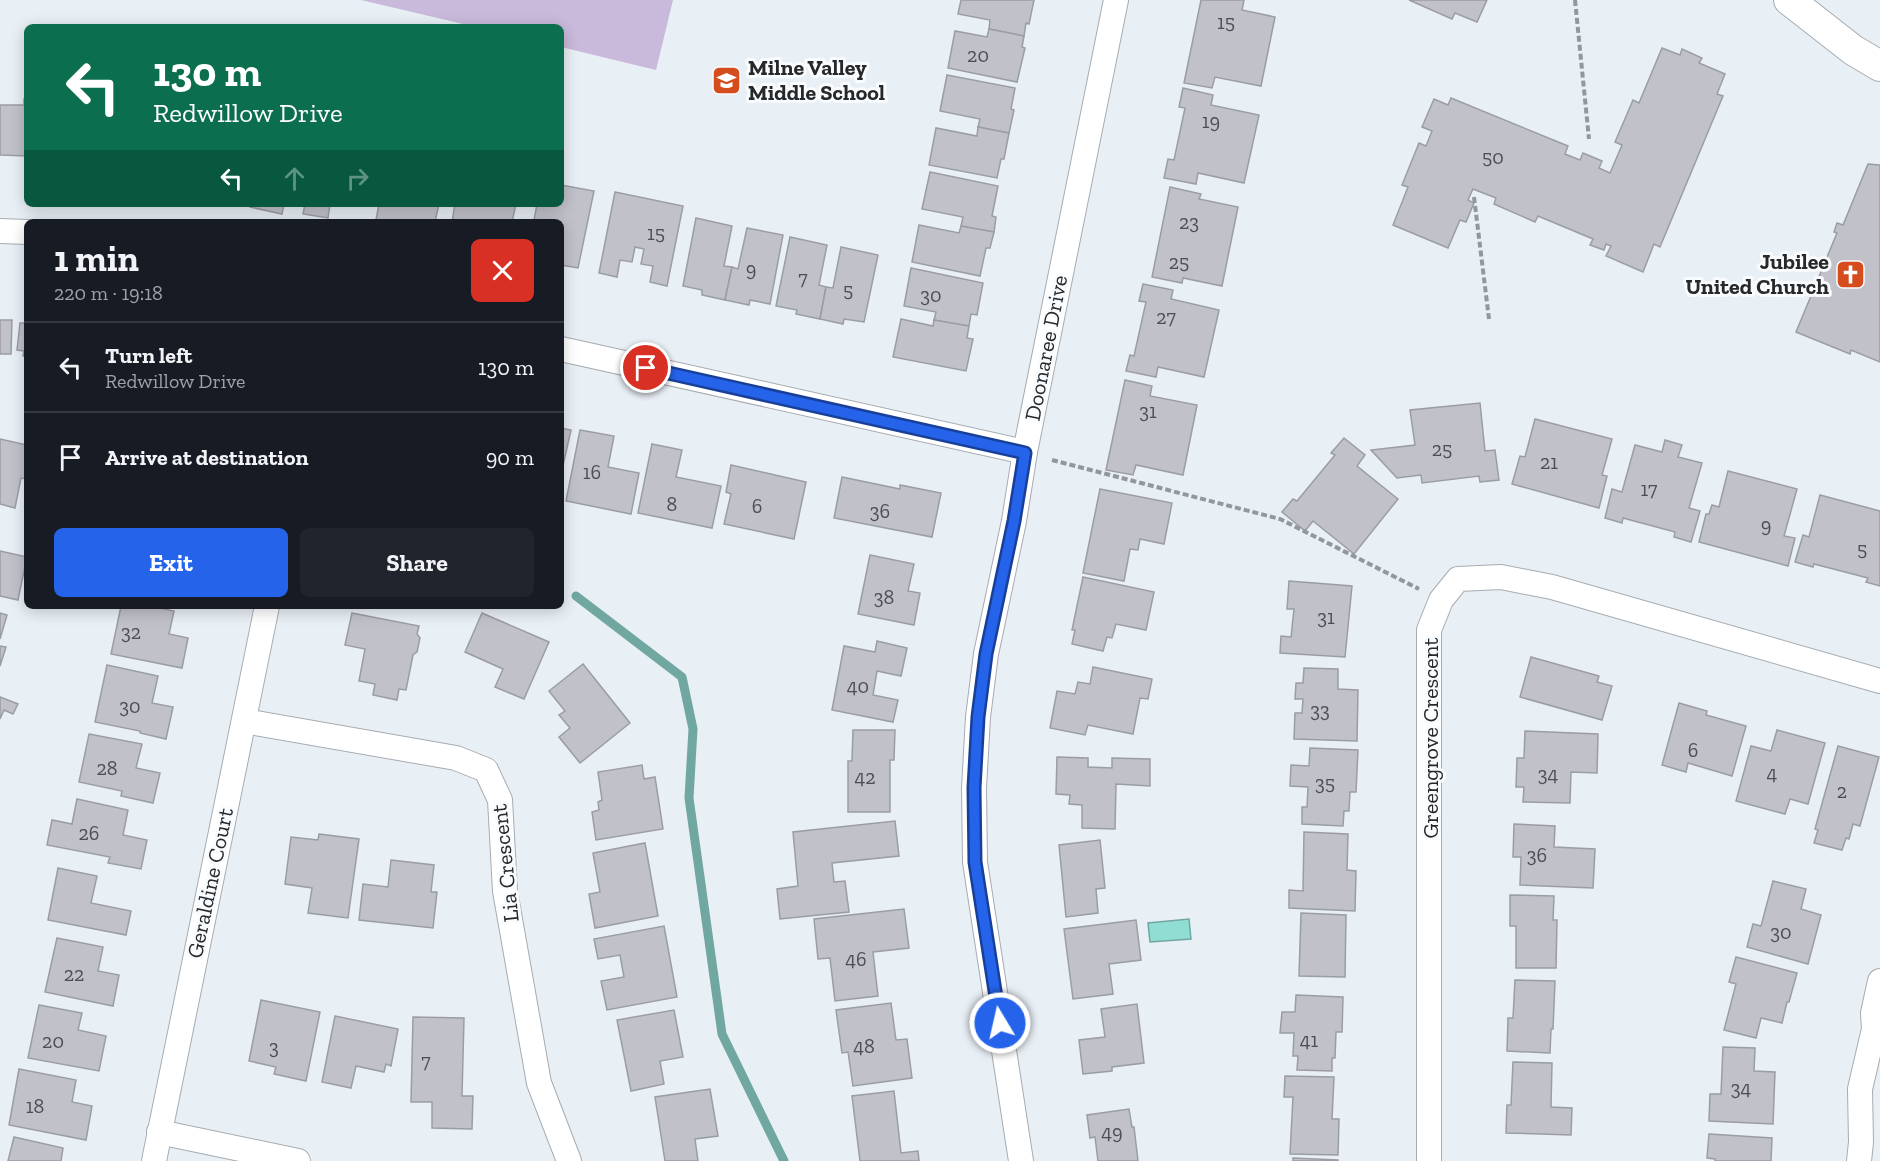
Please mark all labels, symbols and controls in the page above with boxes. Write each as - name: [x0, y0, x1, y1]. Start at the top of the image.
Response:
- house number: 15: [1217, 10, 1235, 34]
- house number: 20: [967, 43, 989, 67]
- text: 130 m: [153, 46, 261, 97]
- icon: left: [54, 48, 132, 126]
- place label: Milne Valley Middle School: [748, 54, 885, 106]
- school or university icon: Milne Valley Middle School: [711, 64, 743, 96]
- text: Redwillow Drive: [153, 97, 343, 129]
- house number: 19: [1202, 109, 1220, 133]
- house number: 50: [1482, 145, 1504, 169]
- icon: left: [215, 162, 248, 195]
- icon: ahead: [278, 162, 311, 195]
- icon: right: [341, 162, 374, 195]
- house number: 23: [1179, 210, 1199, 234]
- house number: 15: [647, 221, 665, 245]
- text: 1 min: [54, 237, 139, 280]
- button: close: [471, 239, 534, 302]
- place label: Jubilee United Church: [1685, 248, 1829, 300]
- house number: 25: [1169, 250, 1189, 274]
- house number: 9: [746, 257, 756, 281]
- church icon: Jubilee United Church: [1834, 258, 1866, 290]
- house number: 7: [798, 266, 808, 290]
- street label: Doonaree Drive: [1019, 273, 1073, 423]
- house number: 5: [843, 278, 853, 302]
- text: 220 m · 19:18: [54, 281, 163, 305]
- house number: 30: [920, 283, 942, 307]
- house number: 27: [1156, 305, 1176, 329]
- text: Turn left: [105, 342, 192, 369]
- pin: [620, 342, 671, 393]
- icon: left: [54, 351, 87, 384]
- icon: arrive: [629, 351, 662, 384]
- text: 130 m: [478, 354, 534, 381]
- text: Redwillow Drive: [105, 369, 245, 393]
- house number: 31: [1139, 399, 1157, 423]
- house number: 25: [1432, 437, 1452, 461]
- icon: arrive: [54, 441, 87, 474]
- text: Arrive at destination: [105, 444, 308, 471]
- text: 90 m: [486, 444, 534, 471]
- house number: 21: [1540, 450, 1558, 474]
- house number: 16: [583, 460, 601, 484]
- house number: 17: [1641, 477, 1658, 501]
- house number: 8: [667, 492, 677, 516]
- house number: 6: [752, 494, 762, 518]
- house number: 36: [870, 499, 890, 523]
- house number: 9: [1761, 513, 1771, 537]
- button: Exit: [54, 528, 288, 597]
- button: Share: [300, 528, 534, 597]
- house number: 5: [1857, 537, 1867, 561]
- house number: 38: [874, 585, 894, 609]
- house number: 31: [1317, 605, 1335, 629]
- house number: 32: [121, 620, 141, 644]
- street label: Greengrove Crescent: [1417, 637, 1444, 838]
- house number: 40: [847, 674, 869, 698]
- house number: 30: [119, 694, 141, 718]
- house number: 33: [1310, 698, 1330, 722]
- house number: 6: [1688, 738, 1698, 762]
- house number: 28: [96, 756, 118, 780]
- house number: 4: [1767, 761, 1778, 785]
- house number: 34: [1538, 762, 1558, 786]
- house number: 42: [854, 765, 876, 789]
- house number: 35: [1315, 771, 1335, 795]
- house number: 2: [1837, 779, 1847, 803]
- street label: Lia Crescent: [485, 802, 525, 923]
- street label: Geraldine Court: [181, 805, 239, 960]
- house number: 26: [79, 821, 99, 845]
- house number: 36: [1527, 843, 1547, 867]
- house number: 30: [1770, 920, 1792, 944]
- house number: 46: [845, 947, 867, 971]
- house number: 22: [64, 962, 84, 986]
- position arrow: [968, 991, 1032, 1055]
- house number: 41: [1300, 1028, 1319, 1052]
- house number: 20: [42, 1029, 64, 1053]
- house number: 48: [853, 1034, 875, 1058]
- house number: 3: [269, 1035, 279, 1059]
- house number: 7: [421, 1049, 431, 1073]
- house number: 34: [1731, 1076, 1751, 1100]
- house number: 18: [26, 1094, 44, 1118]
- house number: 49: [1101, 1120, 1123, 1144]

